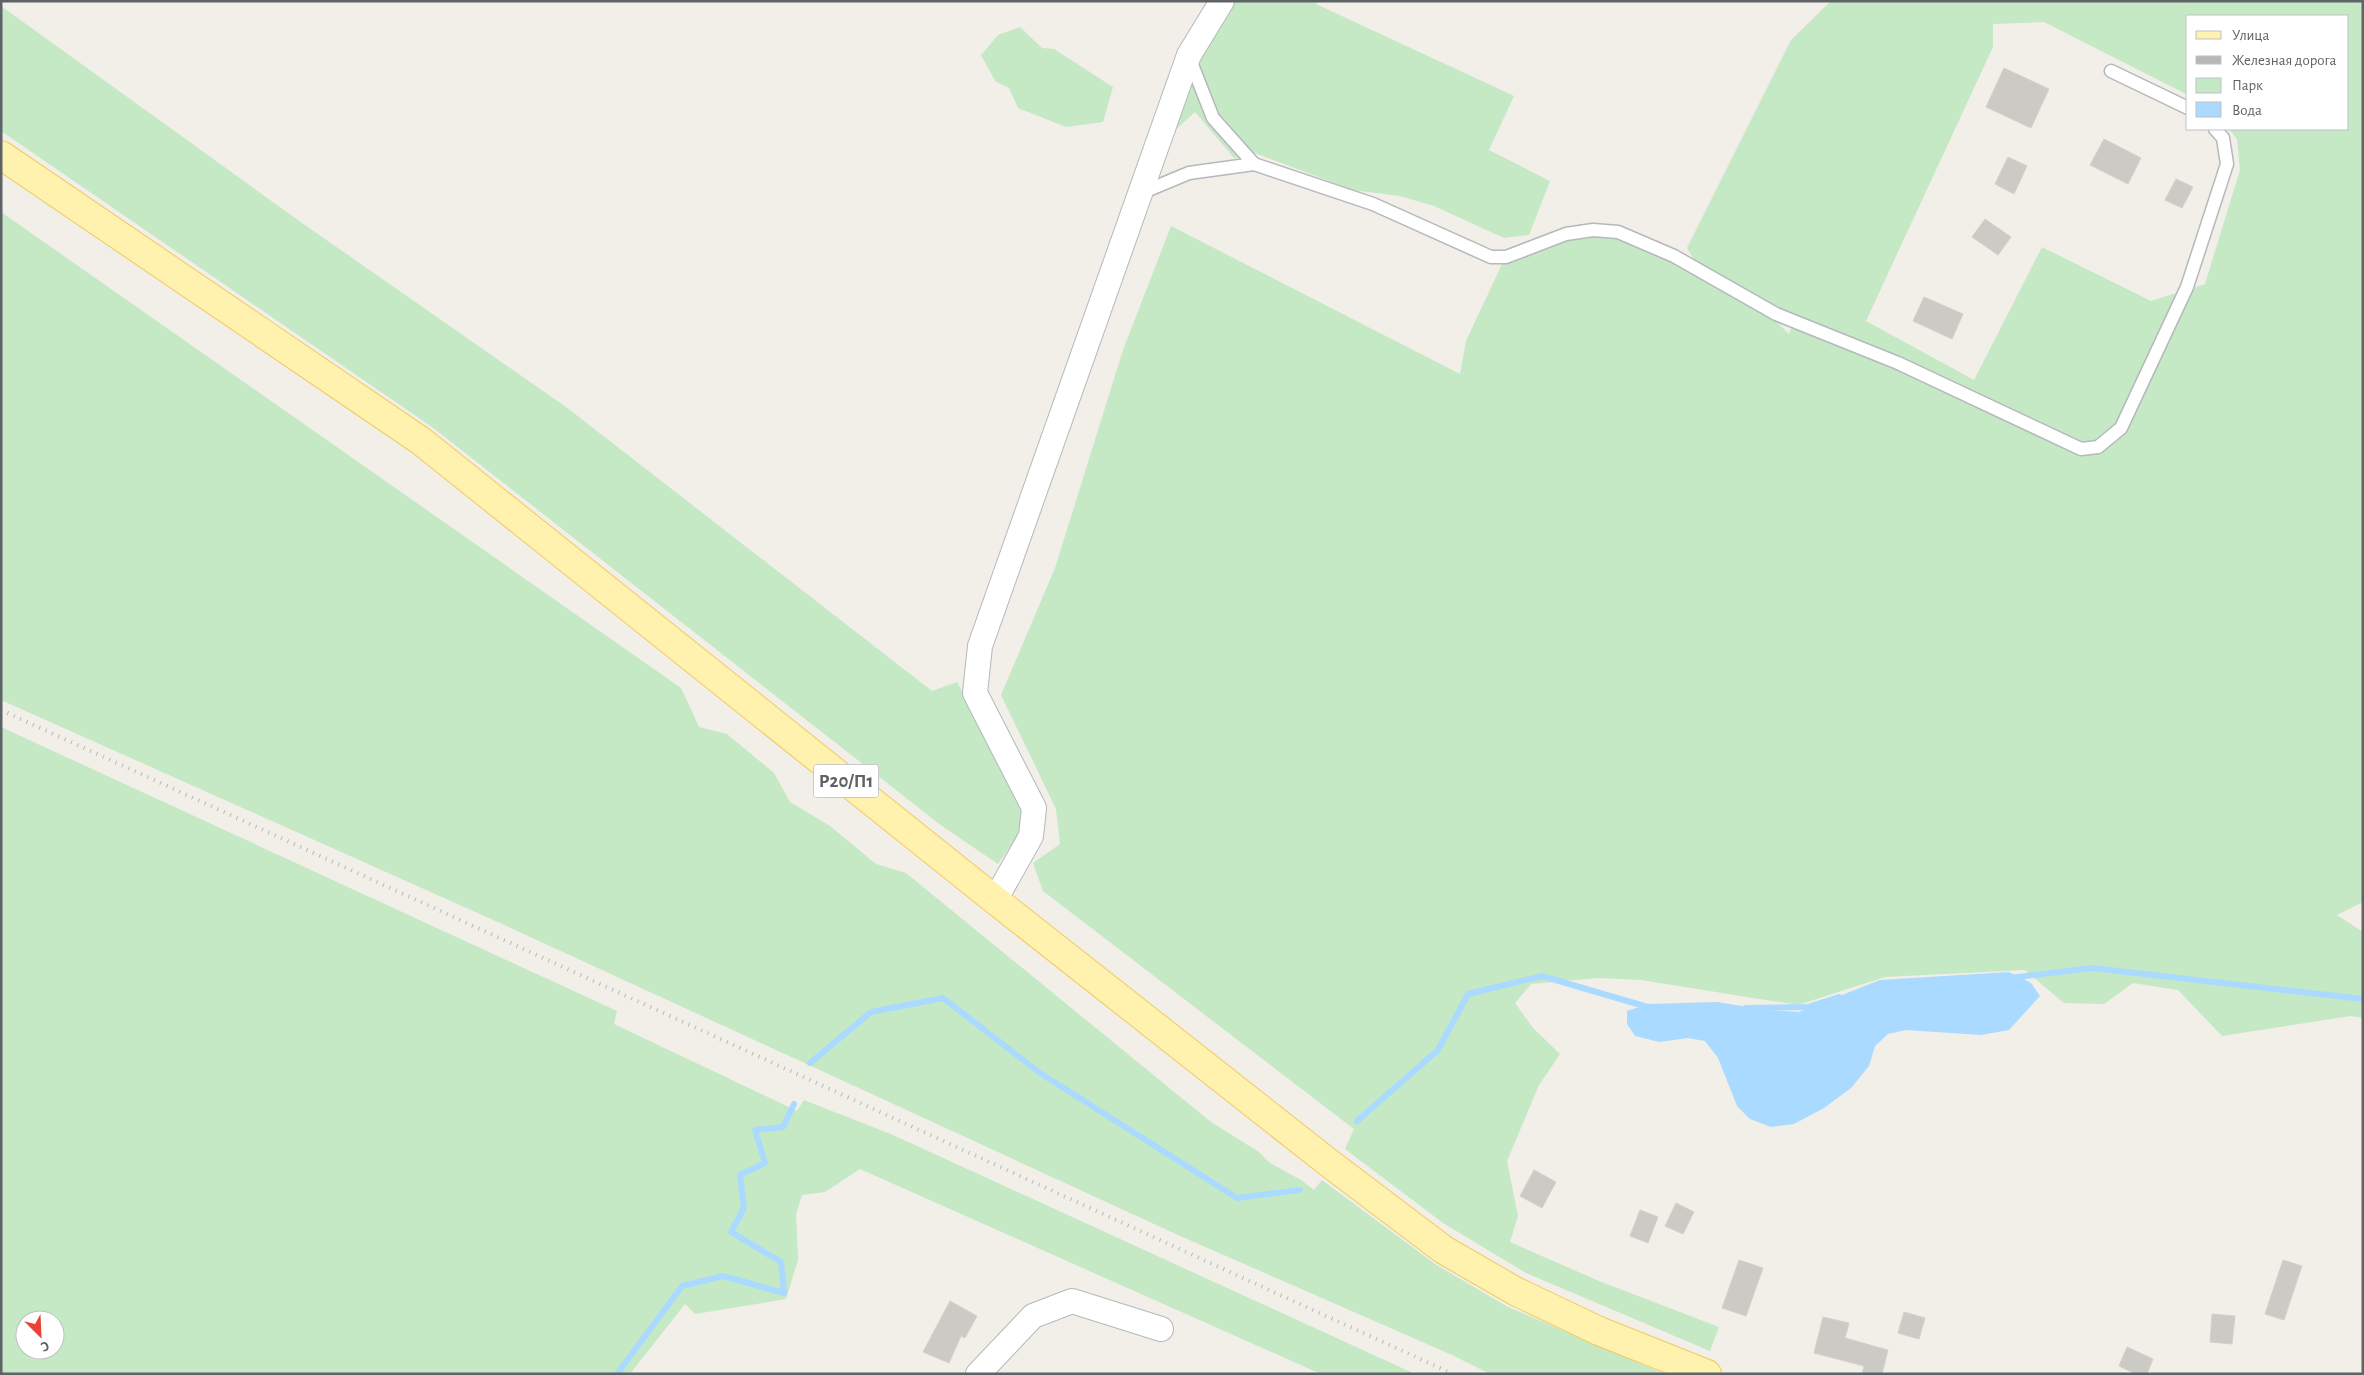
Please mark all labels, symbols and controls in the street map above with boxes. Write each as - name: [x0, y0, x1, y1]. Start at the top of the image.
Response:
- legend: [2186, 15, 2349, 130]
- text: Улица: [2232, 28, 2269, 43]
- text: Железная дорога: [2232, 53, 2337, 68]
- text: Парк: [2232, 78, 2263, 93]
- text: Вода: [2232, 103, 2262, 118]
- road number: Р20/П1: [814, 764, 878, 798]
- north arrow: [15, 1310, 65, 1360]
- text: С: [38, 1338, 51, 1354]

